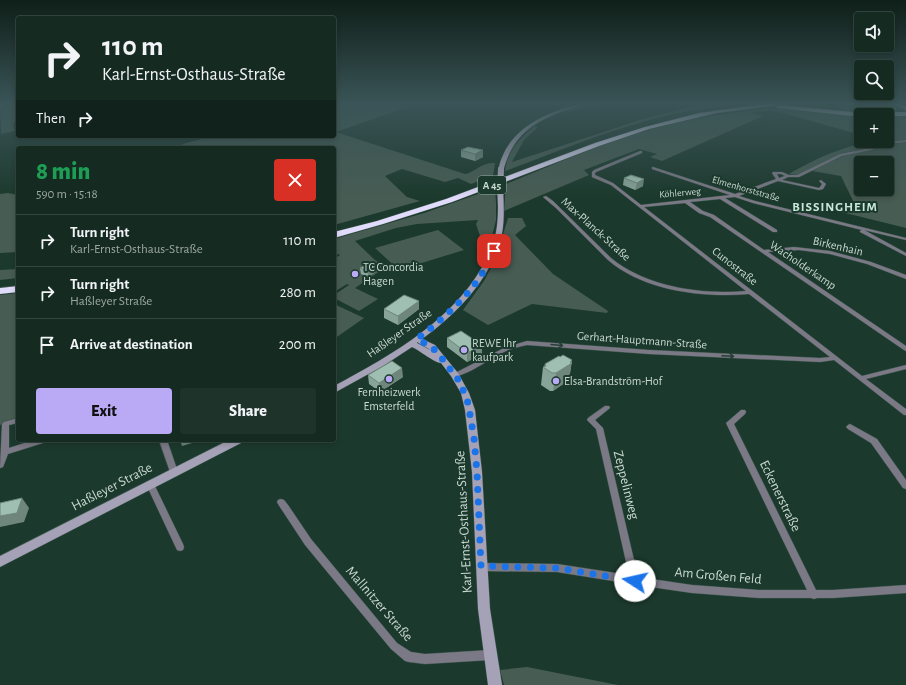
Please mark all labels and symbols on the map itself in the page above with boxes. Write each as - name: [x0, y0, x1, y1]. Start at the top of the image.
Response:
- street label: Elmenhorststraße: [711, 175, 781, 204]
- road number: A 45: [478, 176, 506, 194]
- street label: Köhlerweg: [659, 186, 701, 200]
- street label: Max-Planck-Straße: [559, 195, 633, 263]
- district label: BISSINGHEIM: [792, 201, 878, 214]
- pin: [477, 234, 511, 268]
- street label: Birkenhain: [812, 234, 864, 258]
- street label: Wacholderkamp: [768, 238, 838, 292]
- street label: Cunostraße: [710, 245, 760, 287]
- place label: TC Concordia Hagen: [363, 261, 424, 287]
- marker: TC Concordia Hagen: [350, 269, 360, 279]
- street label: Haßleyer Straße: [364, 306, 434, 361]
- street label: Gerhart-Hauptmann-Straße: [577, 329, 707, 351]
- place label: REWE Ihr kaufpark: [472, 337, 516, 363]
- one-way arrow: [550, 341, 563, 348]
- marker: REWE Ihr kaufpark: [459, 345, 469, 355]
- one-way arrow: [721, 352, 734, 360]
- marker: Fernheizwerk Emsterfeld: [384, 374, 394, 384]
- place label: Elsa-Brandström-Hof: [564, 375, 663, 387]
- marker: Elsa-Brandström-Hof: [551, 376, 561, 386]
- place label: Fernheizwerk Emsterfeld: [358, 386, 421, 412]
- street label: Zeppelinweg: [611, 449, 641, 521]
- street label: Karl-Ernst-Osthaus-Straße: [453, 450, 475, 594]
- street label: Eckenerstraße: [757, 458, 803, 534]
- street label: Haßleyer Straße: [69, 461, 155, 513]
- position arrow: [614, 560, 656, 602]
- street label: Mallnitzer Straße: [343, 564, 415, 644]
- street label: Am Großen Feld: [674, 565, 762, 587]

